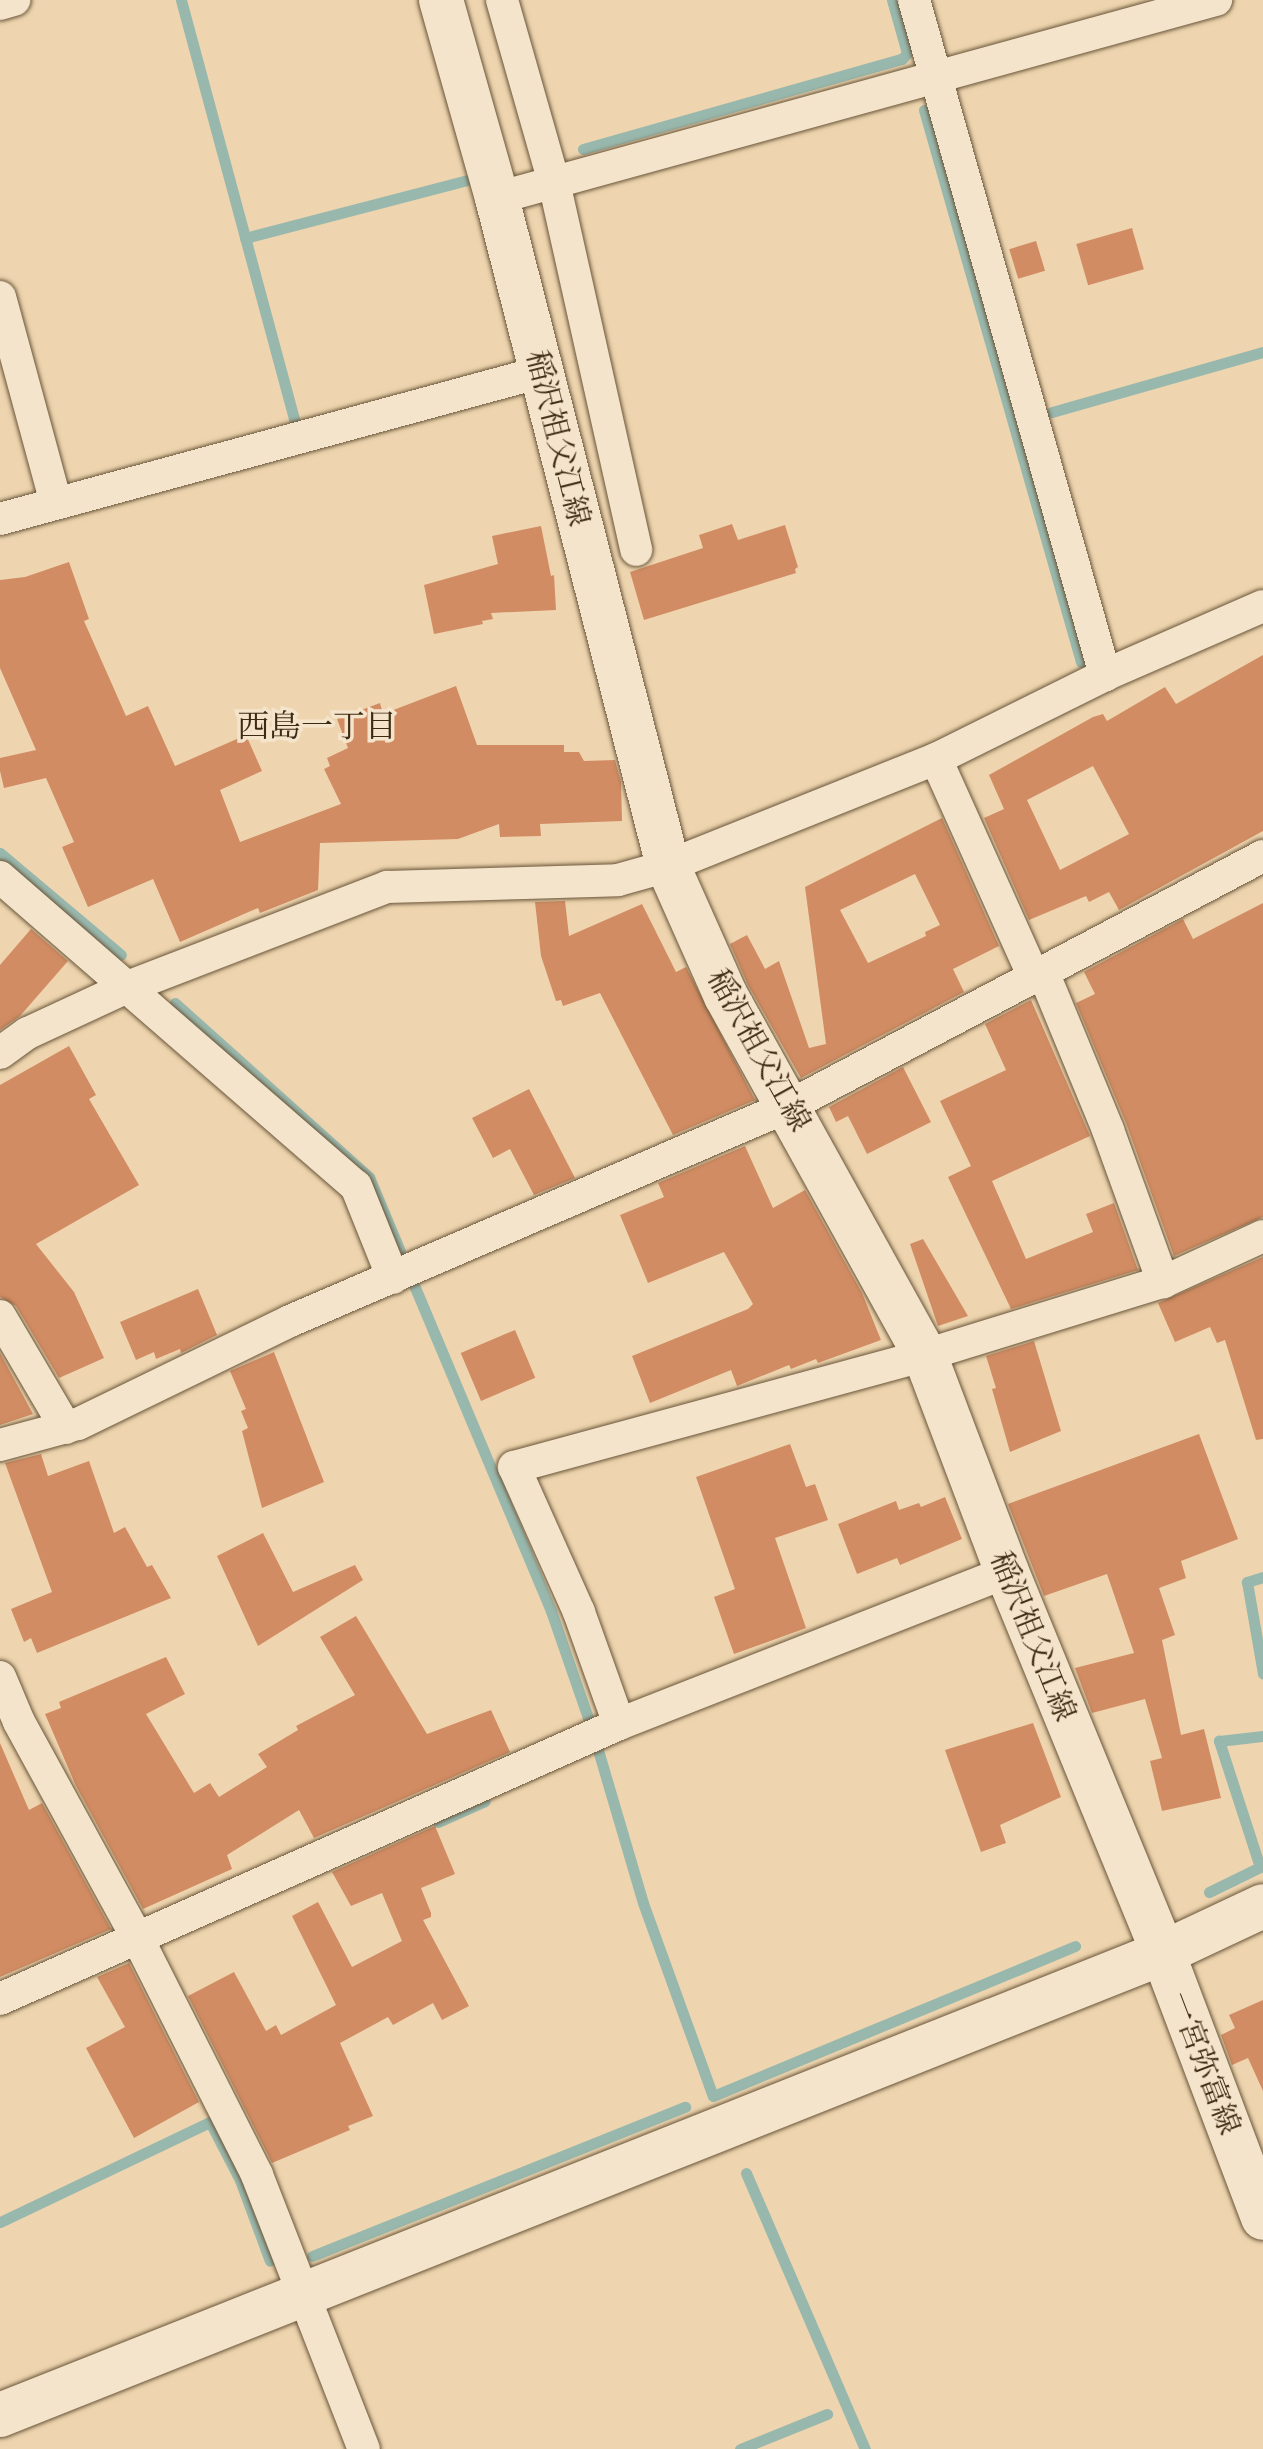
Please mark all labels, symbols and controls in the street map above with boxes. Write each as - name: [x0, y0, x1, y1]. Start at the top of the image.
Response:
- street label: 稲沢祖父江線: [519, 346, 597, 530]
- district label: 西島一丁目: [237, 707, 397, 745]
- street label: 稲沢祖父江線: [700, 963, 818, 1137]
- street label: 稲沢祖父江線: [983, 1546, 1083, 1726]
- street label: 一宮弥富線: [1160, 1987, 1248, 2139]

